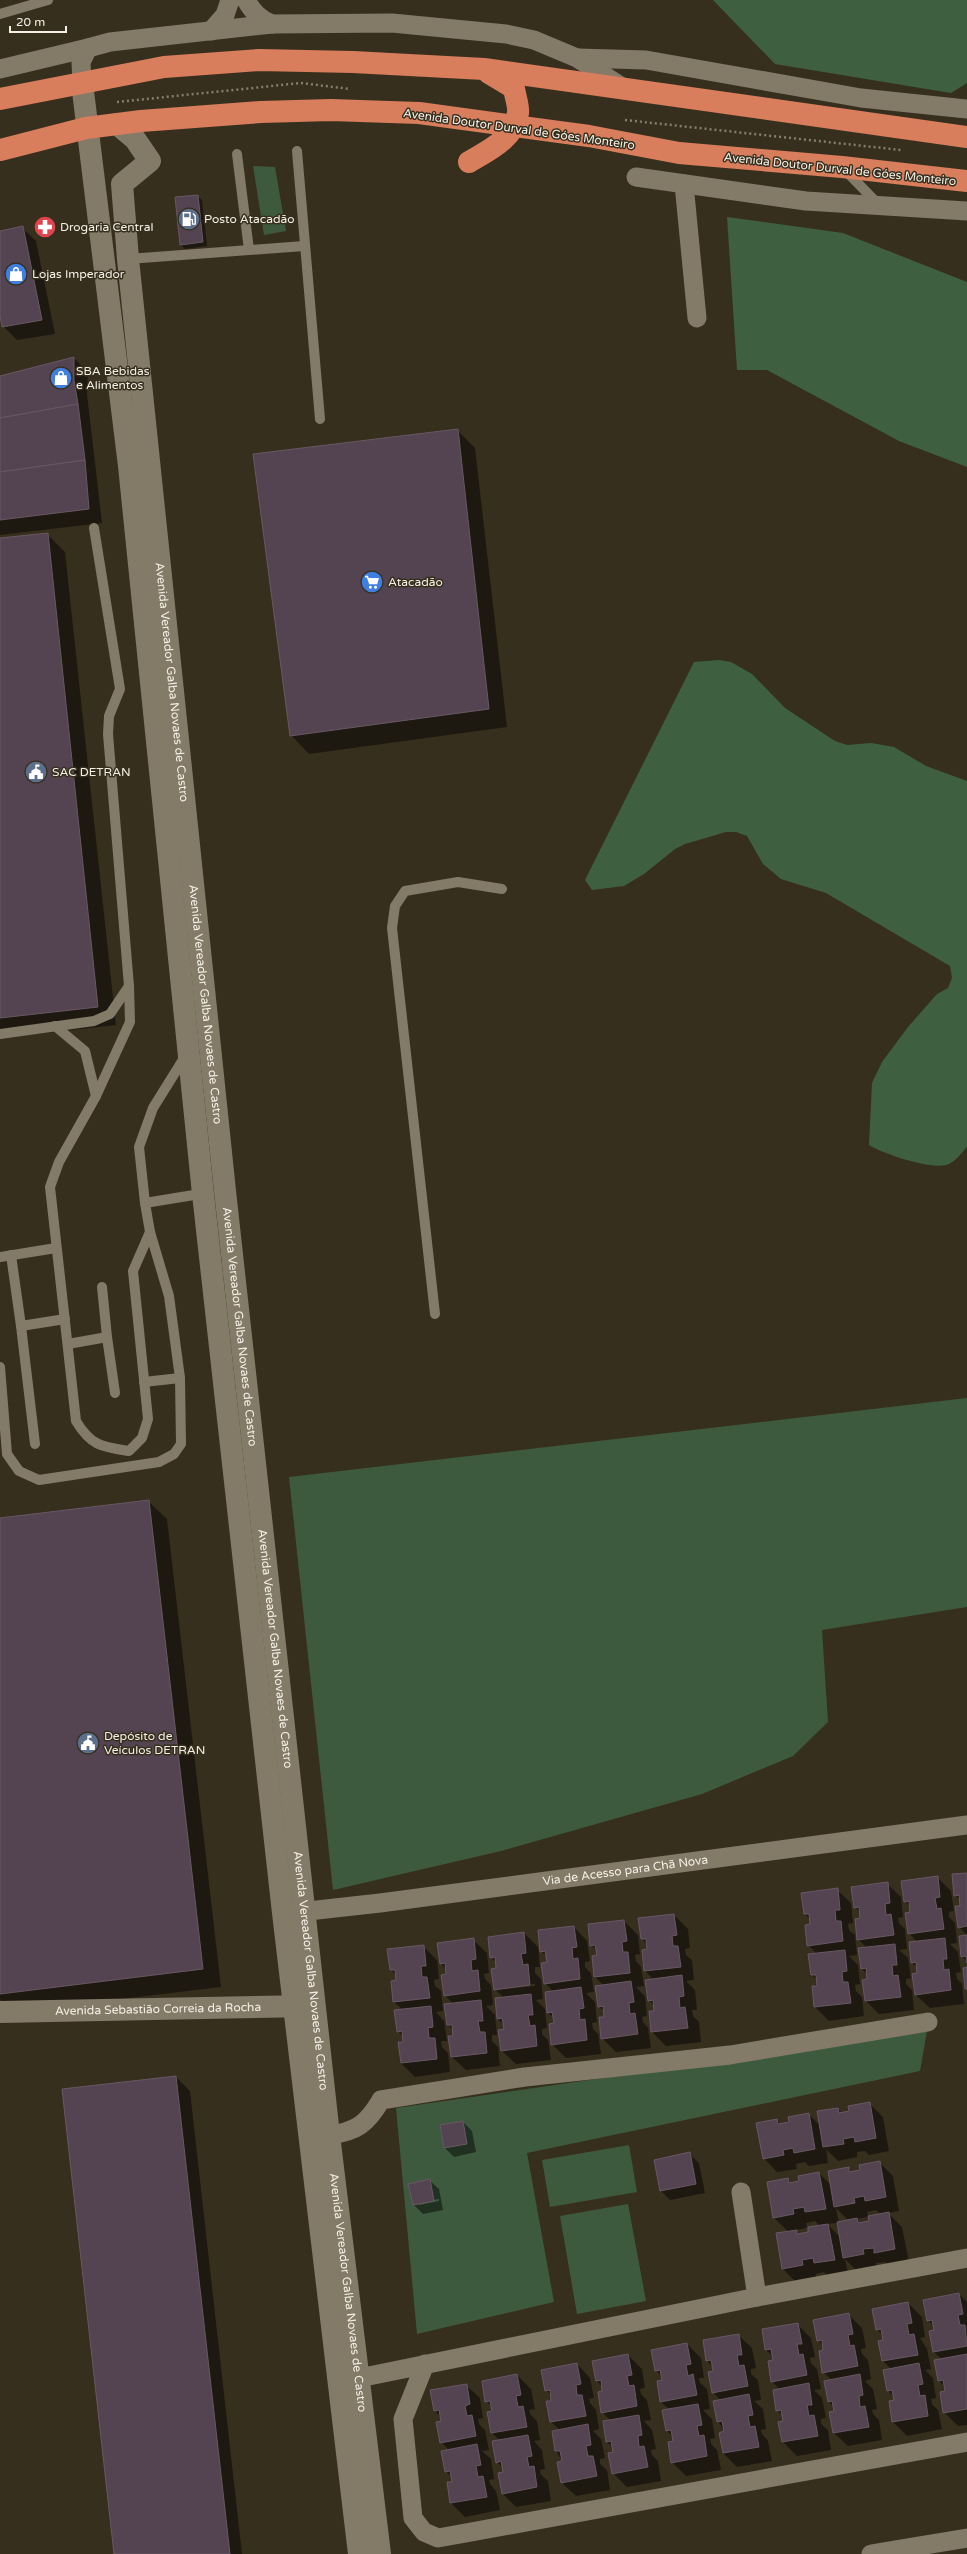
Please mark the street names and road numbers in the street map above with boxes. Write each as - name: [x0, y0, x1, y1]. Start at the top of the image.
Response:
- street label: Avenida Doutor Durval de Góes Monteiro: [402, 106, 636, 152]
- street label: Avenida Doutor Durval de Góes Monteiro: [723, 150, 957, 188]
- street label: Avenida Vereador Galba Novaes de Castro: [153, 562, 191, 803]
- street label: Avenida Vereador Galba Novaes de Castro: [186, 884, 225, 1125]
- street label: Avenida Vereador Galba Novaes de Castro: [220, 1206, 260, 1447]
- street label: Avenida Vereador Galba Novaes de Castro: [255, 1528, 296, 1769]
- street label: Avenida Vereador Galba Novaes de Castro: [291, 1850, 331, 2091]
- street label: Via de Acesso para Chã Nova: [542, 1852, 709, 1888]
- street label: Avenida Sebastião Correia da Rocha: [55, 2000, 261, 2018]
- street label: Avenida Vereador Galba Novaes de Castro: [327, 2172, 370, 2413]

